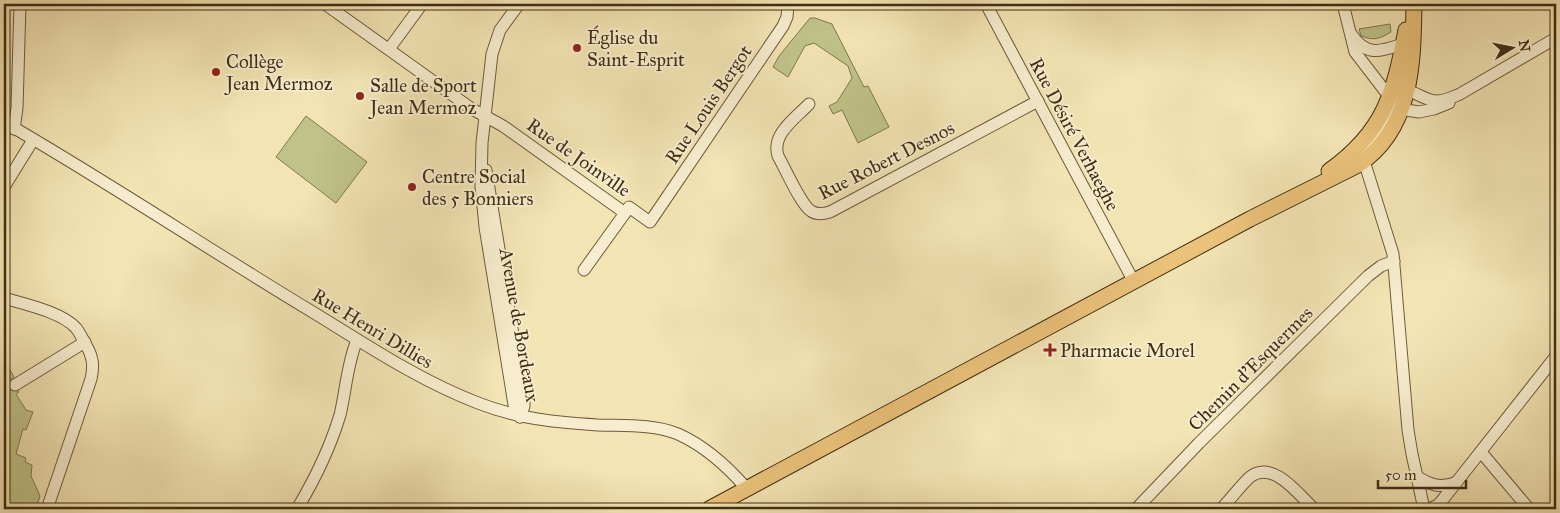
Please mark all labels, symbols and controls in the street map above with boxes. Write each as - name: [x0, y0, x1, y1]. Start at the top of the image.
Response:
- north arrow: [1488, 22, 1538, 72]
- place label: Église du Saint-Esprit: [587, 25, 685, 71]
- text: N: [1515, 39, 1534, 53]
- street label: Rue Louis Bergot: [660, 40, 758, 169]
- marker: Église du Saint-Esprit: [571, 42, 583, 54]
- place label: Collège Jean Mermoz: [224, 50, 333, 96]
- street label: Rue Désiré Verhaeghe: [1024, 54, 1125, 215]
- marker: Collège Jean Mermoz: [210, 66, 222, 78]
- place label: Salle de Sport Jean Mermoz: [368, 74, 477, 120]
- marker: Salle de Sport Jean Mermoz: [354, 90, 366, 102]
- street label: Rue de Joinville: [522, 113, 635, 203]
- street label: Rue Robert Desnos: [814, 116, 958, 205]
- place label: Centre Social des 5 Bonniers: [422, 165, 533, 210]
- marker: Centre Social des 5 Bonniers: [406, 181, 418, 193]
- street label: Avenue de Bordeaux: [494, 245, 544, 404]
- street label: Rue Henri Dillies: [308, 283, 437, 374]
- street label: Chemin d'Esquermes: [1183, 301, 1318, 436]
- place label: Pharmacie Morel: [1060, 339, 1196, 362]
- marker: Pharmacie Morel: [1044, 344, 1056, 356]
- scale bar: [1378, 458, 1465, 490]
- text: 50 m: [1385, 466, 1417, 484]

